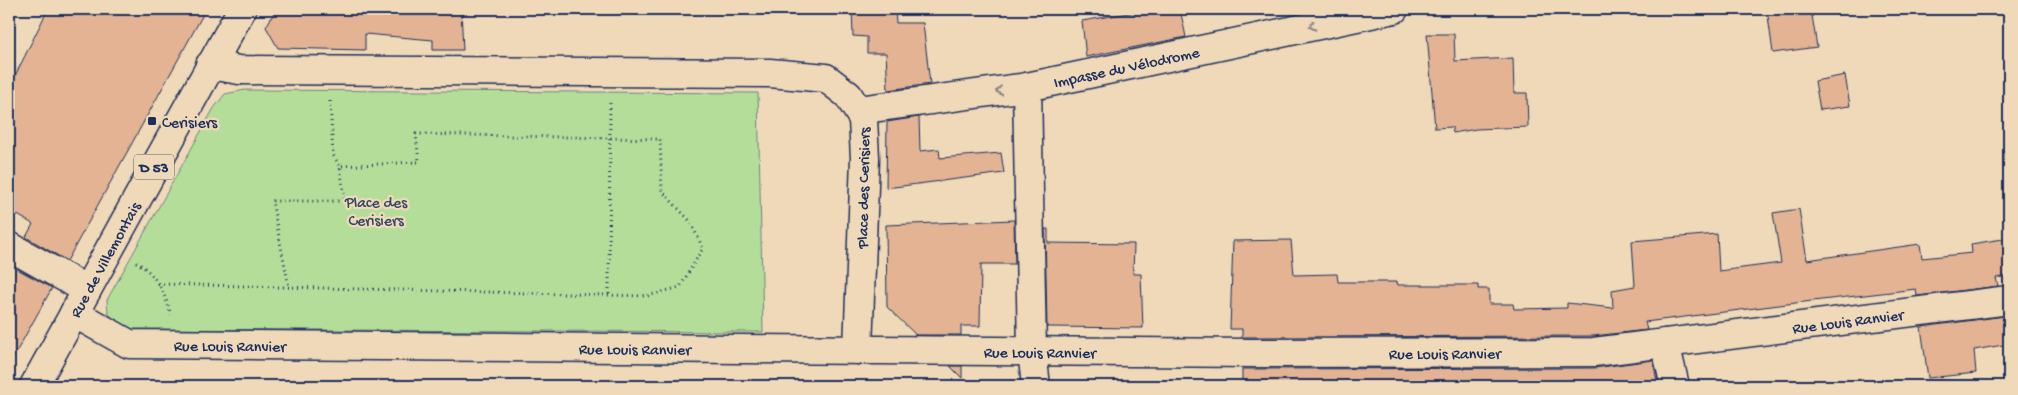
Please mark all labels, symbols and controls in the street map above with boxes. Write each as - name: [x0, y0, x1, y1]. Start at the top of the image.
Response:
- one-way arrow: [1308, 20, 1316, 31]
- street label: Impasse du Vélodrome: [1052, 44, 1202, 94]
- one-way arrow: [994, 85, 1002, 96]
- marker: Cerisiers: [146, 115, 158, 127]
- place label: Cerisiers: [162, 115, 218, 134]
- street label: Place des Cerisiers: [855, 126, 876, 250]
- road number: D 53: [134, 154, 174, 180]
- park label: Place des Cerisiers: [344, 195, 408, 232]
- street label: Rue de Villemontais: [68, 199, 147, 322]
- street label: Rue Louis Ranvier: [1791, 307, 1906, 340]
- street label: Rue Louis Ranvier: [174, 338, 287, 358]
- street label: Rue Louis Ranvier: [579, 342, 692, 362]
- street label: Rue Louis Ranvier: [984, 345, 1097, 365]
- street label: Rue Louis Ranvier: [1389, 346, 1502, 366]

